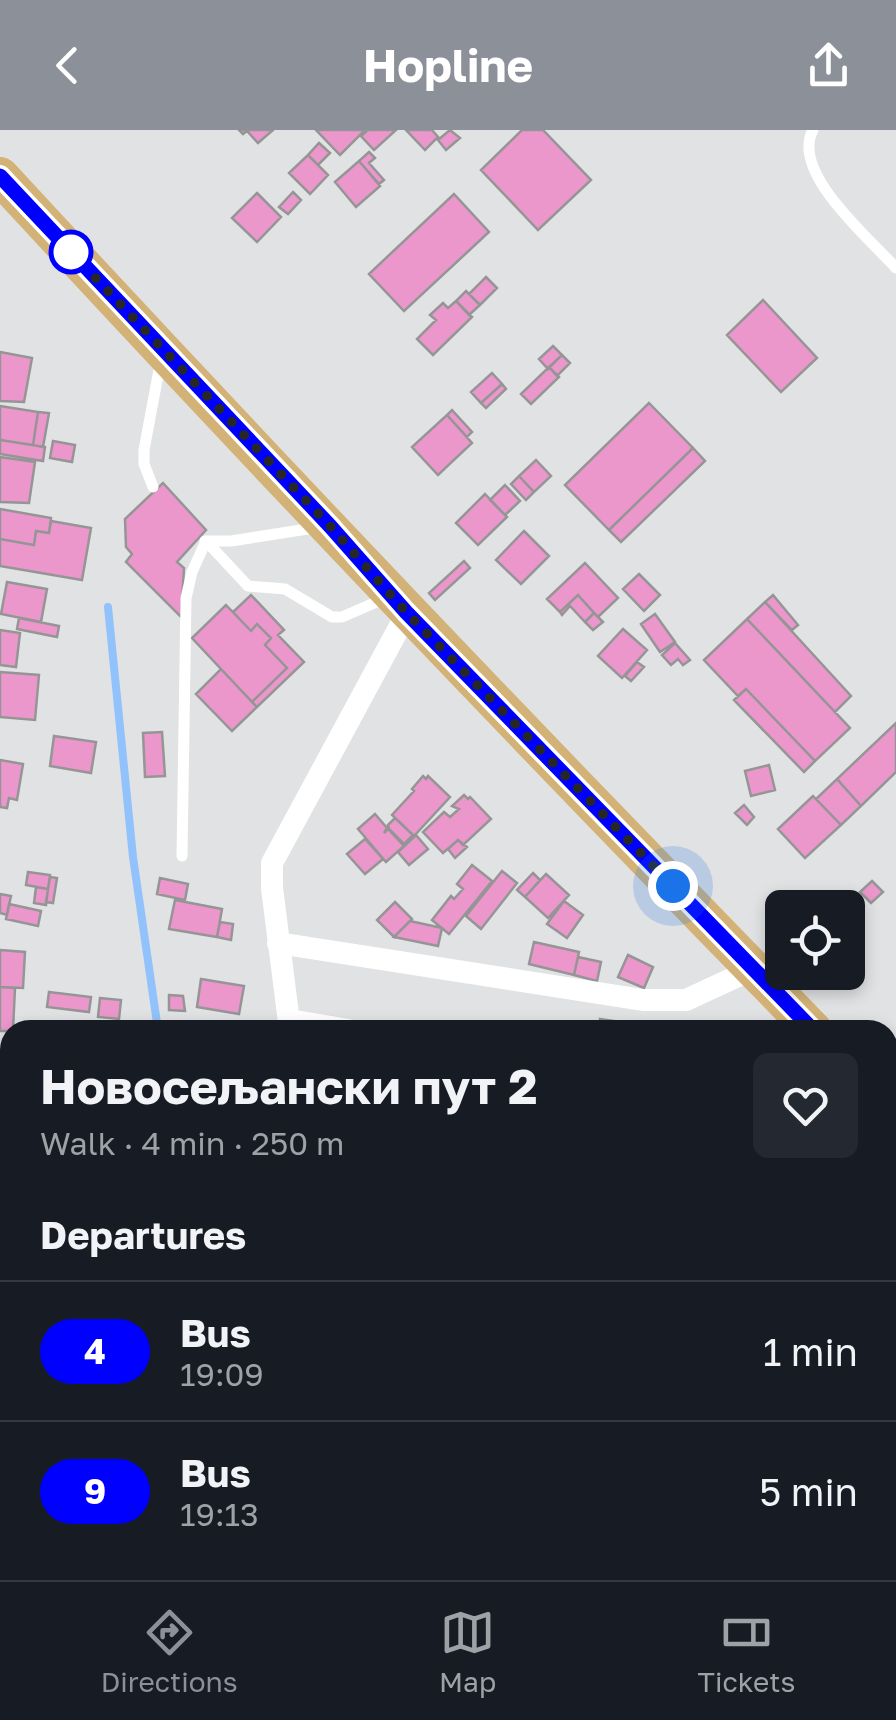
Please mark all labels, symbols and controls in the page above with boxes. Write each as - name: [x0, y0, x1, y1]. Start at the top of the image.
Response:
- icon: back: [40, 38, 95, 93]
- text: Hopline: [363, 38, 533, 92]
- icon: share: [801, 38, 856, 93]
- unlabelled marker: [50, 231, 92, 273]
- your location: [648, 861, 698, 911]
- map controls: [765, 890, 865, 990]
- button: locate: [765, 890, 865, 990]
- button: heart: [753, 1053, 858, 1158]
- text: Новосељански пут 2: [40, 1057, 538, 1115]
- text: Walk · 4 min · 250 m: [40, 1124, 344, 1162]
- text: Departures: [40, 1212, 246, 1257]
- text: Bus: [180, 1310, 251, 1355]
- text: 1 min: [763, 1329, 858, 1374]
- text: 4: [84, 1330, 106, 1372]
- text: 19:09: [180, 1355, 264, 1393]
- text: Bus: [180, 1450, 251, 1495]
- text: 5 min: [759, 1469, 858, 1514]
- text: 9: [84, 1470, 106, 1512]
- text: 19:13: [180, 1495, 259, 1533]
- tab: Directions: [101, 1605, 238, 1698]
- tab: Map: [439, 1605, 496, 1698]
- tab: Tickets: [698, 1605, 795, 1698]

